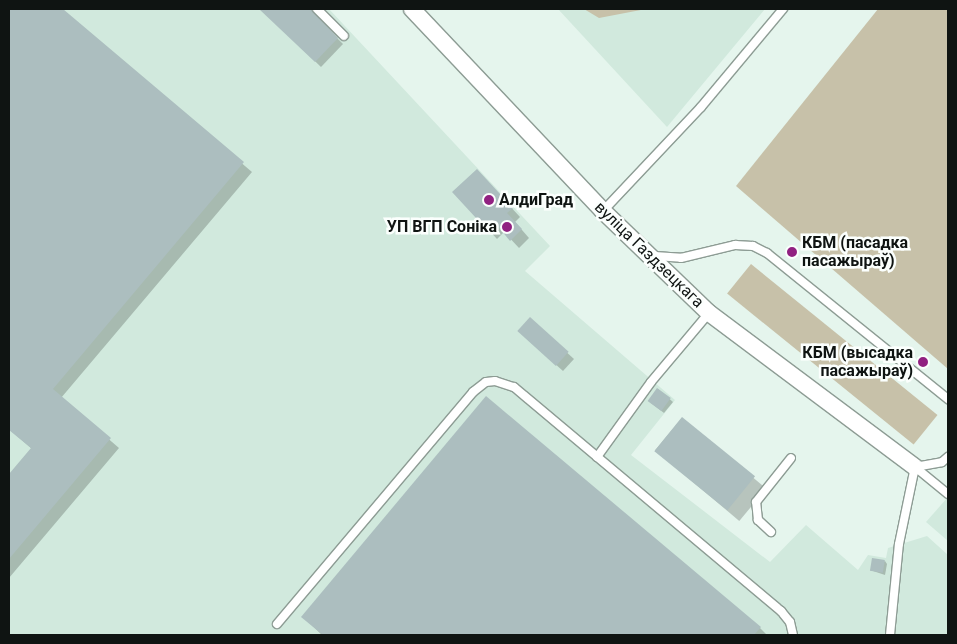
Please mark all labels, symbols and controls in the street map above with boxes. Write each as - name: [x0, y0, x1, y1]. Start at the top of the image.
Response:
- place label: АлдиГрад: [499, 190, 573, 210]
- marker: АлдиГрад: [483, 194, 495, 206]
- street label: вуліца Газдзецкага: [590, 198, 708, 312]
- place label: УП ВГП Соніка: [387, 217, 497, 237]
- marker: УП ВГП Соніка: [501, 221, 513, 233]
- place label: КБМ (пасадка пасажыраў): [802, 233, 908, 271]
- marker: КБМ (пасадка пасажыраў): [786, 246, 798, 258]
- place label: КБМ (высадка пасажыраў): [802, 343, 913, 381]
- marker: КБМ (высадка пасажыраў): [917, 356, 929, 368]

